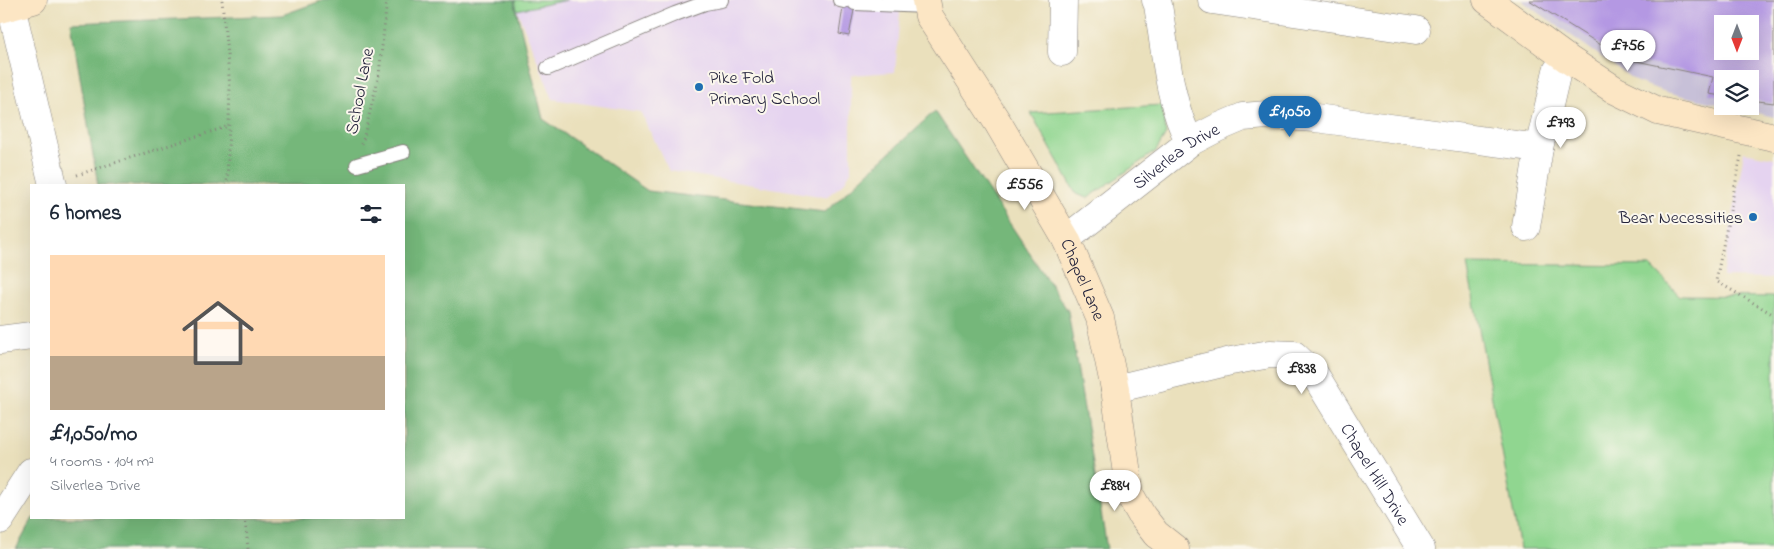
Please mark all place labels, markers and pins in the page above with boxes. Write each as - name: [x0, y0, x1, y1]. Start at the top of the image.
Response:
- pin: £756: [1598, 30, 1658, 72]
- place label: Pike Fold Primary School: [709, 66, 820, 113]
- marker: Pike Fold Primary School: [693, 81, 705, 93]
- pin: £1,050: [1249, 96, 1331, 138]
- pin: £793: [1531, 106, 1591, 149]
- pin: £556: [995, 168, 1055, 211]
- place label: Bear Necessities: [1618, 206, 1743, 232]
- marker: Bear Necessities: [1747, 211, 1759, 223]
- pin: £838: [1272, 352, 1332, 395]
- pin: £884: [1085, 470, 1145, 512]

